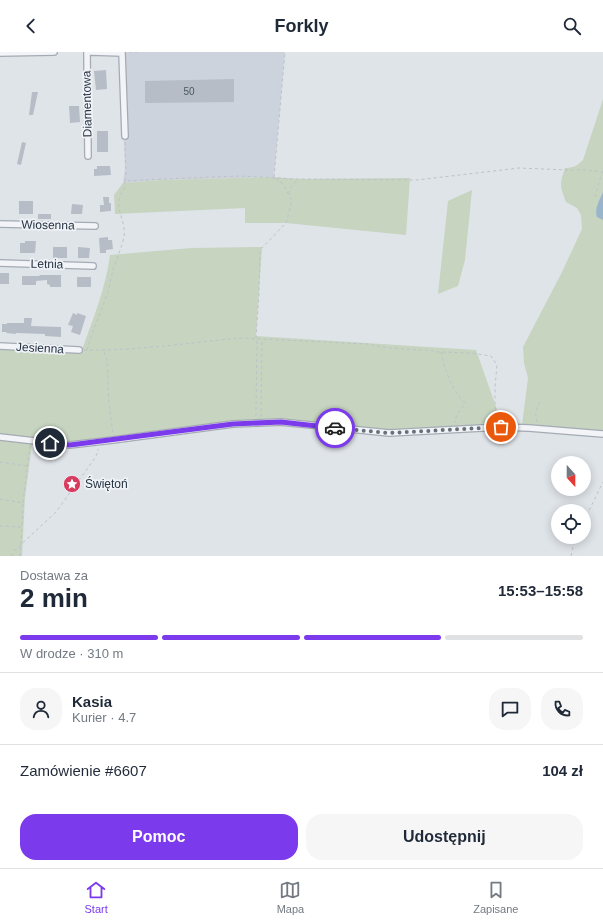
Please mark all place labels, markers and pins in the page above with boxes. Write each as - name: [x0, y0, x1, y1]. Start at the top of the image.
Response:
- pin: [484, 410, 518, 444]
- pin: [33, 426, 67, 460]
- place icon: Świętoń: [62, 474, 82, 494]
- place label: Świętoń: [85, 476, 128, 491]

